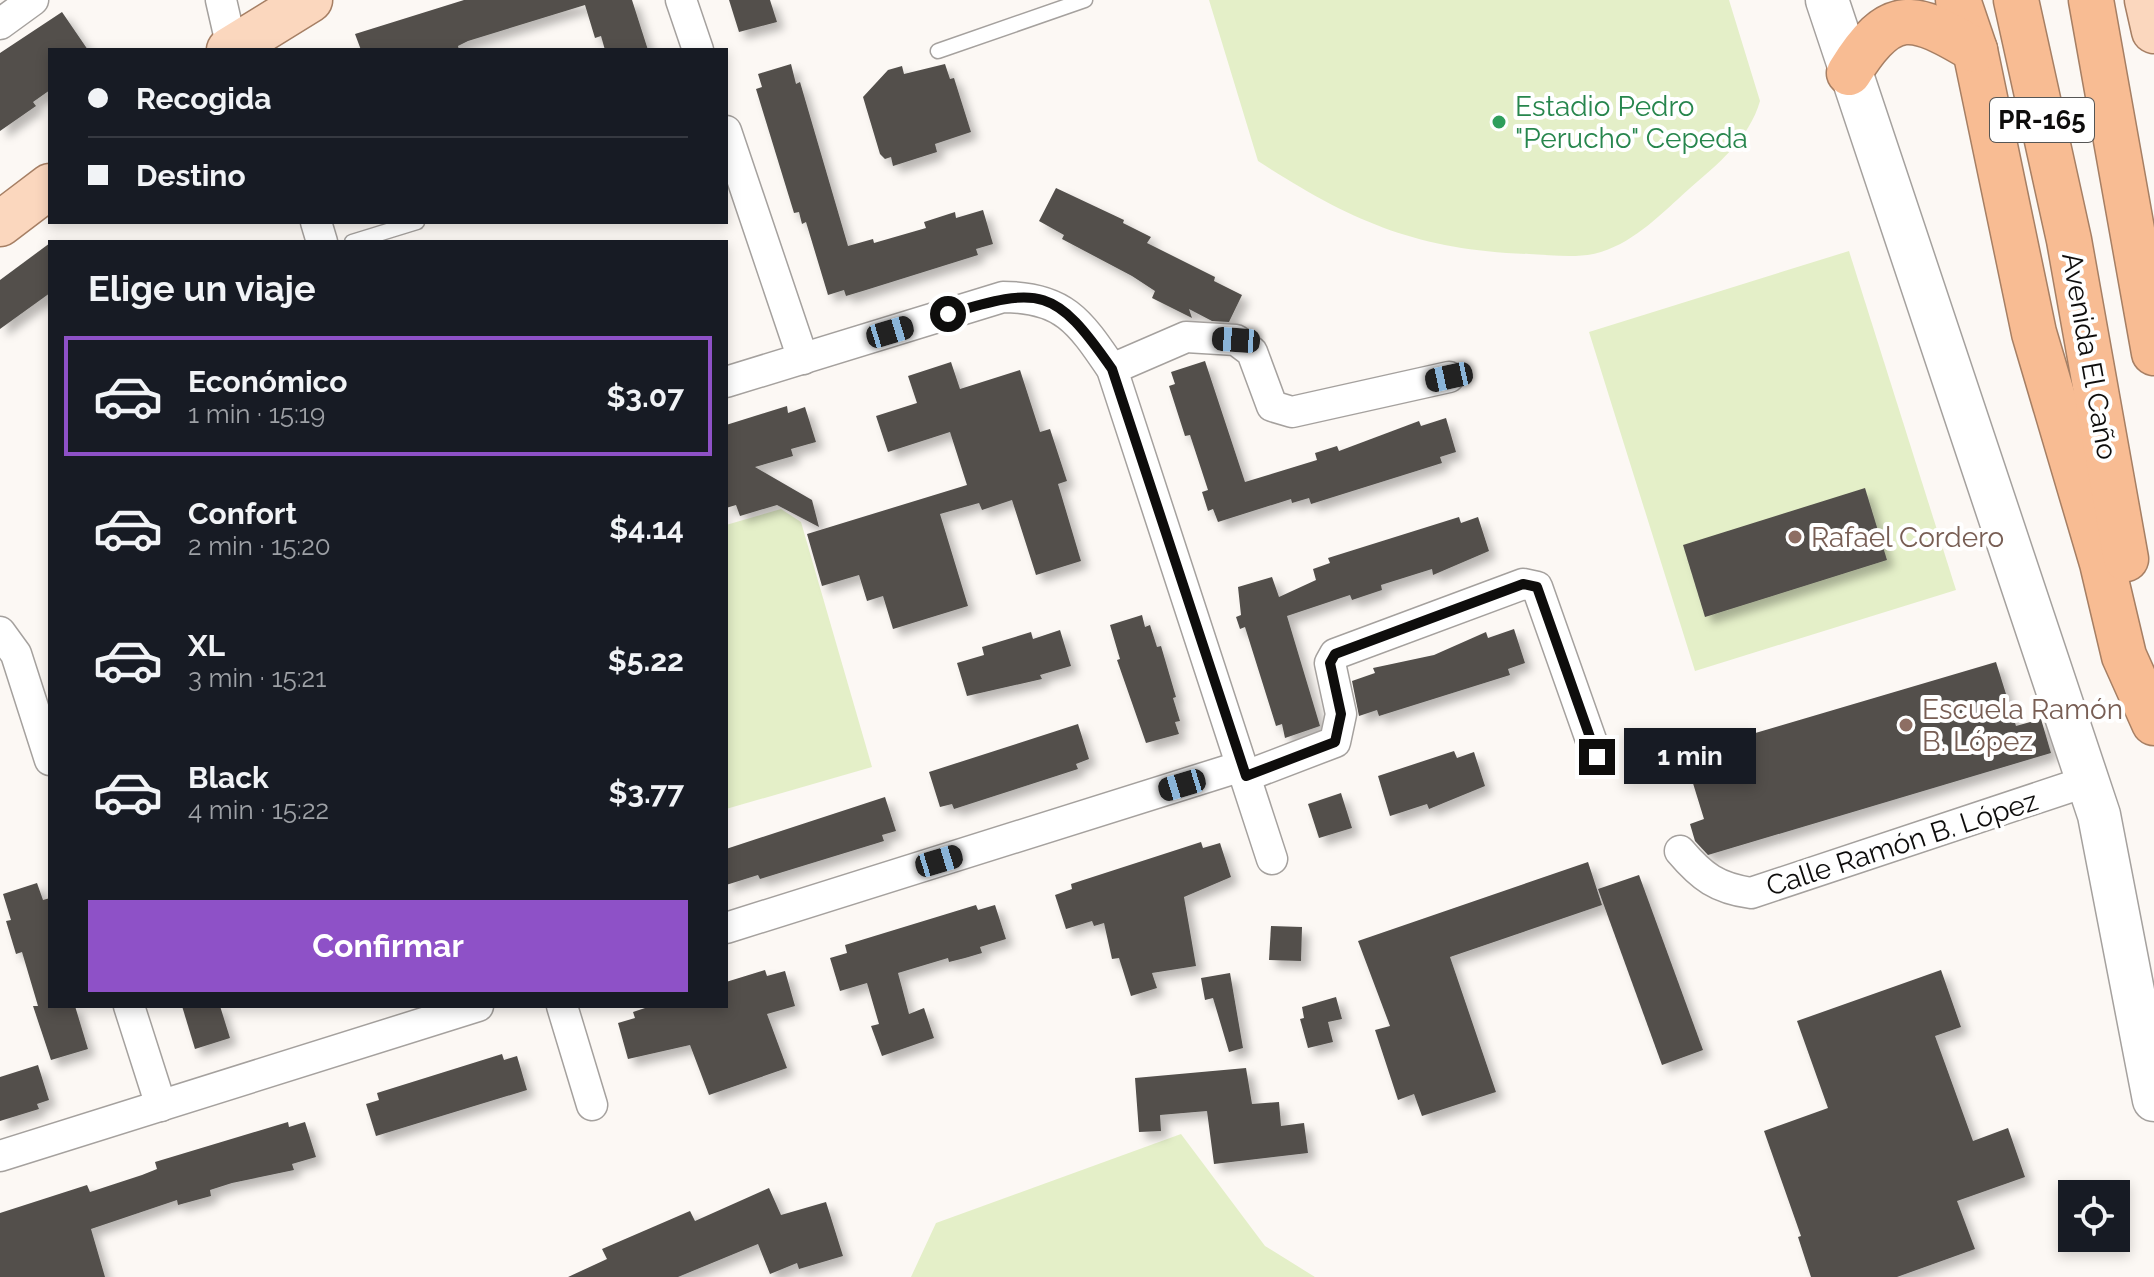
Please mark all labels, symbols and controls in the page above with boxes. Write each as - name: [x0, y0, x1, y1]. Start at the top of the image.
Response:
- text: Recogida: [136, 81, 272, 116]
- place label: Estadio Pedro "Perucho" Cepeda: [1515, 90, 1748, 155]
- road number: PR-165: [1990, 98, 2094, 142]
- marker: Estadio Pedro "Perucho" Cepeda: [1490, 113, 1508, 131]
- text: Destino: [136, 158, 246, 193]
- street label: Avenida El Caño: [2055, 250, 2124, 462]
- text: Elige un viaje: [88, 267, 316, 309]
- route start: [930, 296, 966, 332]
- car: [864, 314, 916, 350]
- car: [1211, 326, 1261, 354]
- icon: car: [92, 360, 164, 432]
- car: [1423, 360, 1475, 394]
- text: Económico: [188, 364, 348, 399]
- text: $3.07: [606, 379, 684, 414]
- text: 1 min · 15:19: [188, 399, 325, 429]
- icon: car: [92, 492, 164, 564]
- text: Confort: [188, 496, 297, 531]
- text: $4.14: [609, 511, 684, 546]
- place label: Rafael Cordero: [1811, 521, 2004, 554]
- marker: Rafael Cordero: [1786, 528, 1804, 546]
- text: 2 min · 15:20: [188, 531, 331, 561]
- icon: car: [92, 624, 164, 696]
- text: XL: [188, 628, 225, 663]
- text: $5.22: [608, 643, 684, 678]
- text: 3 min · 15:21: [188, 663, 326, 693]
- place label: Escuela Ramón B. López: [1922, 693, 2123, 758]
- marker: Escuela Ramón B. López: [1897, 716, 1915, 734]
- callout: 1 min: [1625, 729, 1757, 785]
- route end: [1579, 739, 1615, 775]
- text: 1 min: [1657, 741, 1723, 771]
- icon: car: [92, 756, 164, 828]
- text: Black: [188, 760, 269, 795]
- car: [1156, 767, 1208, 803]
- text: $3.77: [608, 775, 684, 810]
- street label: Calle Ramón B. López: [1762, 784, 2042, 903]
- text: 4 min · 15:22: [188, 795, 329, 825]
- car: [913, 843, 965, 879]
- button: Confirmar: [88, 900, 688, 992]
- map controls: [2058, 1180, 2130, 1252]
- button: locate: [2058, 1180, 2130, 1252]

